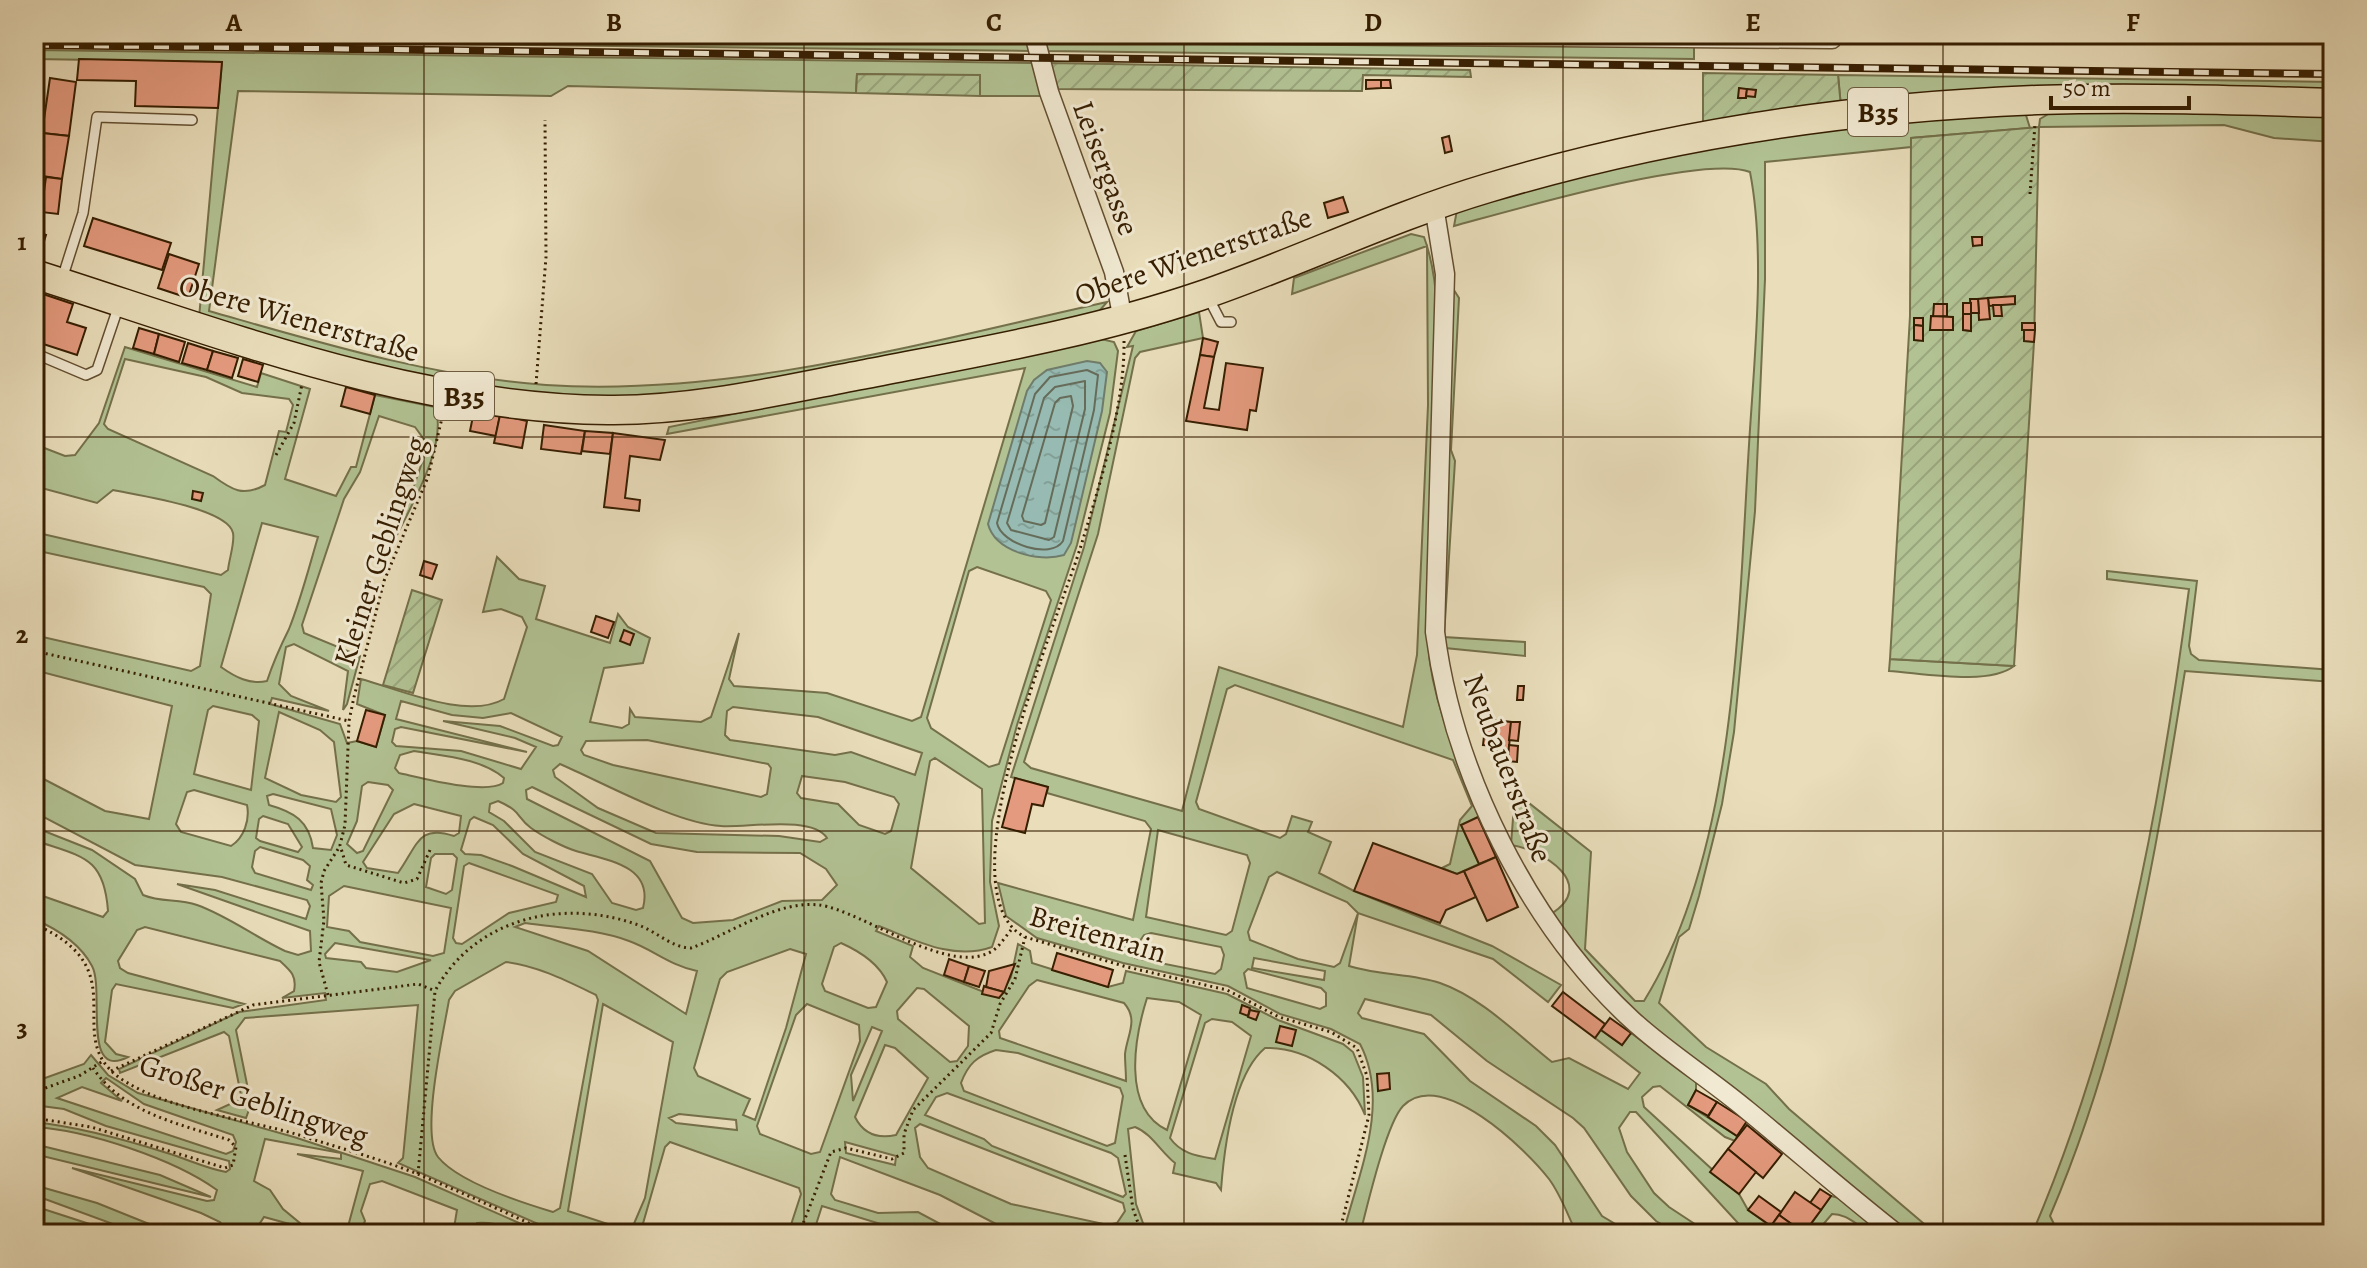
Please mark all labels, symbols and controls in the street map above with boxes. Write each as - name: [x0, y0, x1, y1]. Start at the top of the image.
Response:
- text: A: [225, 5, 243, 40]
- text: B: [606, 5, 622, 40]
- text: C: [986, 5, 1002, 40]
- text: D: [1364, 5, 1382, 40]
- text: E: [1745, 5, 1761, 40]
- text: F: [2126, 5, 2140, 40]
- scale bar: [2051, 60, 2189, 110]
- text: 50 m: [2063, 72, 2111, 104]
- road number: B35: [1848, 88, 1908, 136]
- street label: Leisergasse: [1063, 95, 1149, 241]
- street label: Obere Wienerstraße: [1069, 197, 1317, 315]
- text: 1: [17, 224, 27, 259]
- street label: Obere Wienerstraße: [174, 265, 424, 371]
- road number: B35: [434, 372, 494, 420]
- street label: Kleiner Geblingweg: [324, 431, 436, 671]
- text: 2: [16, 617, 29, 652]
- street label: Neubauerstraße: [1454, 668, 1562, 868]
- street label: Breitenrain: [1025, 895, 1171, 973]
- text: 3: [16, 1010, 28, 1045]
- street label: Großer Geblingweg: [134, 1044, 374, 1156]

